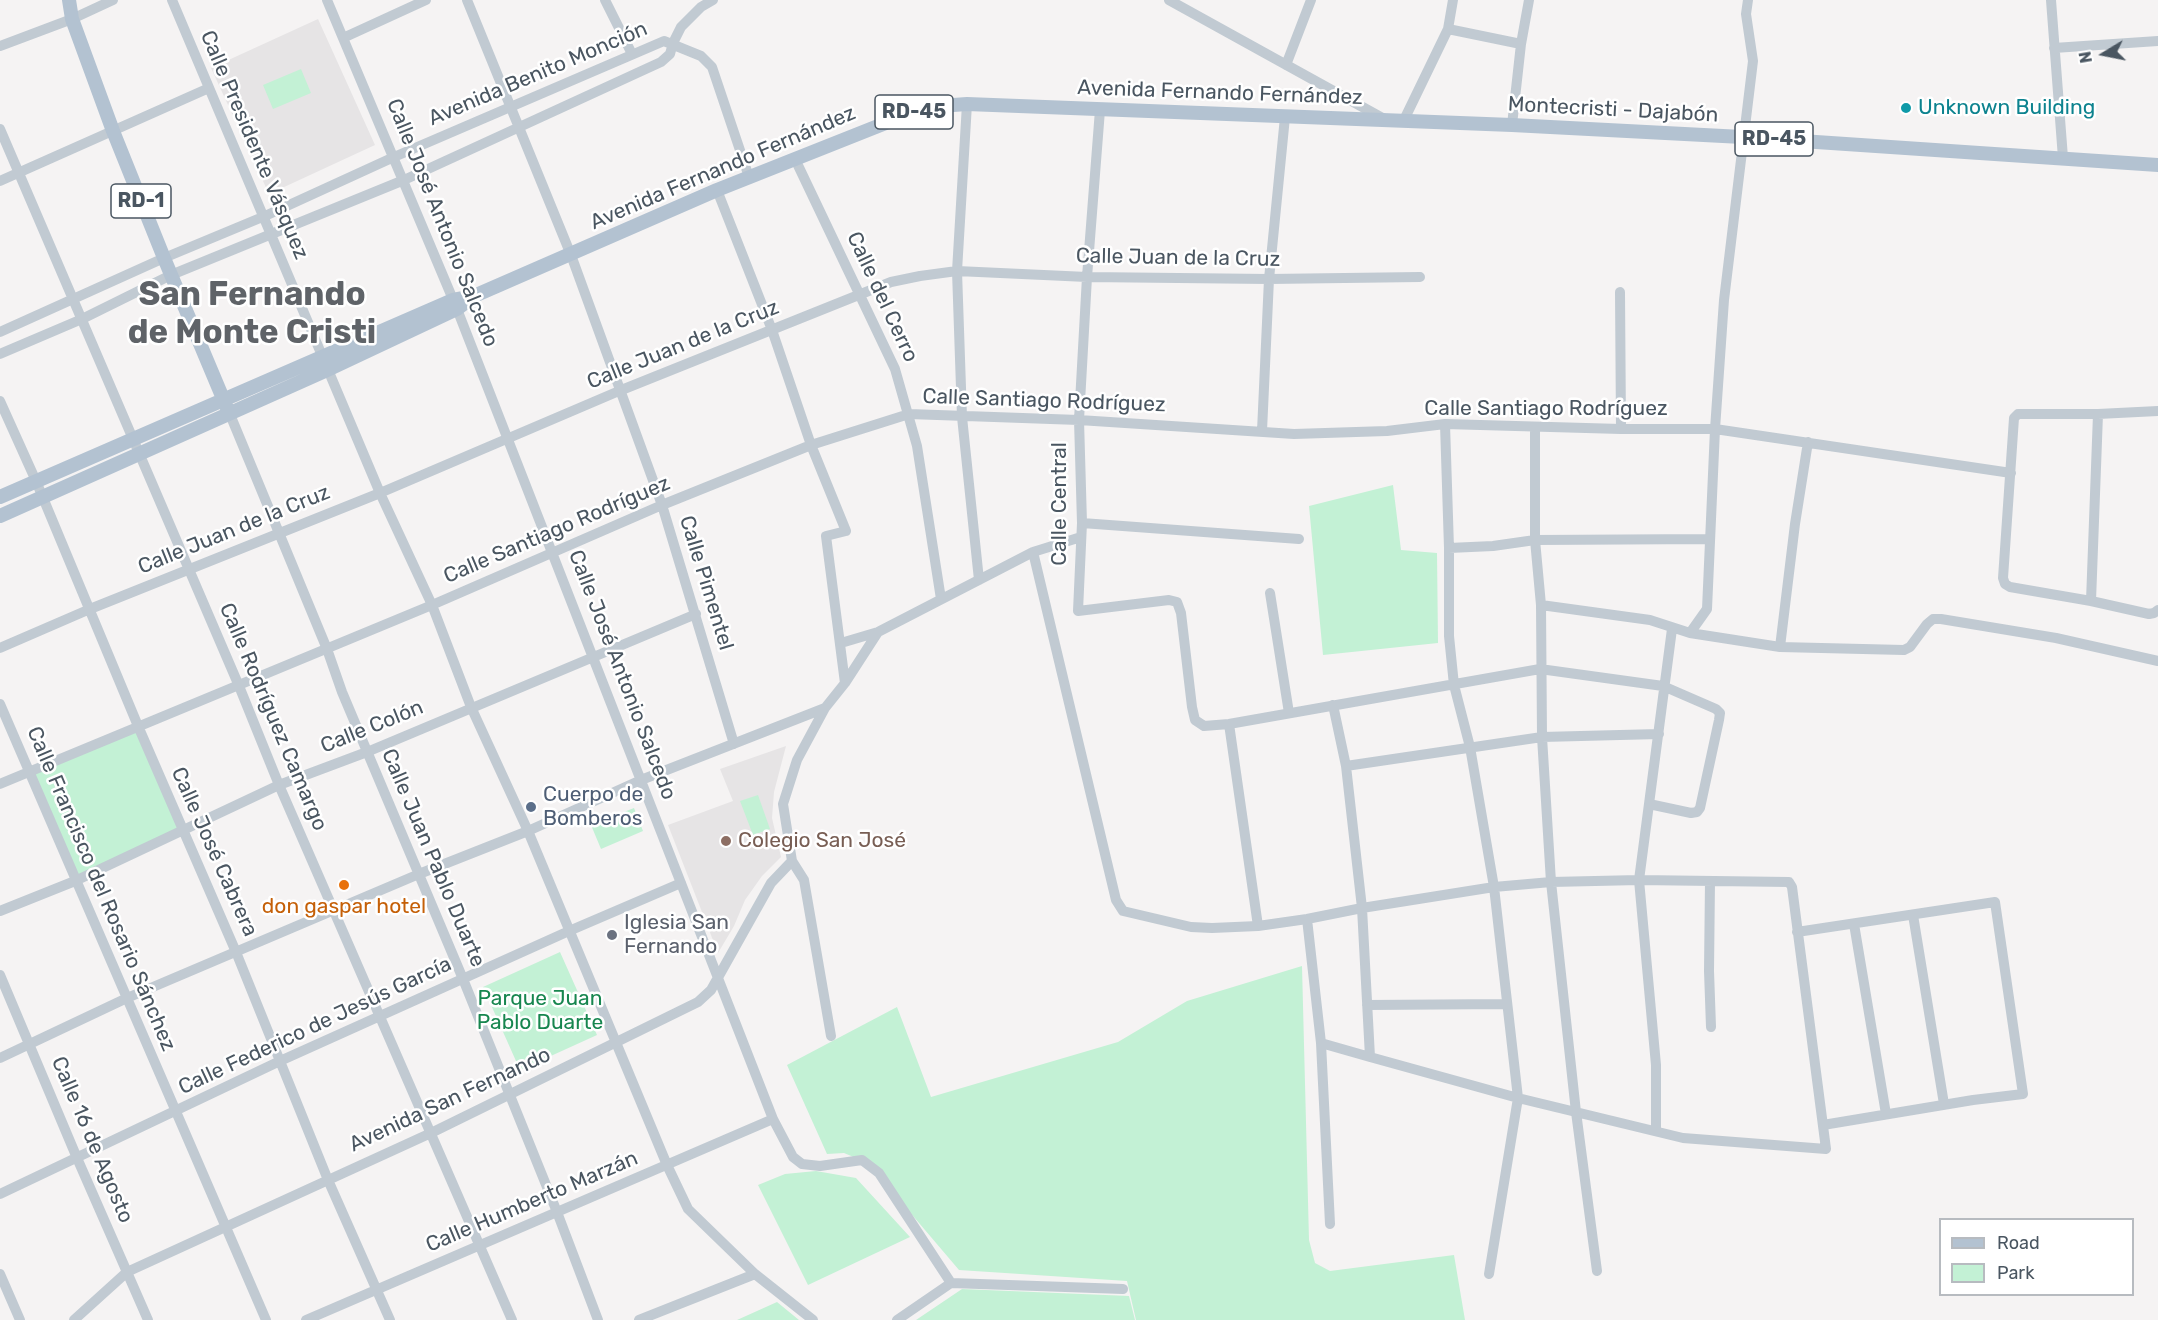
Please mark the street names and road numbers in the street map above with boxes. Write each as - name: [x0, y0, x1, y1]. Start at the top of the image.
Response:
- street label: Avenida Benito Monción: [425, 16, 651, 132]
- street label: Calle Presidente Vásquez: [194, 27, 314, 263]
- street label: Avenida Fernando Fernández: [1077, 75, 1363, 111]
- street label: Montecristi - Dajabón: [1507, 92, 1719, 128]
- street label: Calle José Antonio Salcedo: [381, 95, 503, 351]
- road number: RD-45: [875, 95, 953, 129]
- street label: Avenida Fernando Fernández: [587, 101, 859, 235]
- road number: RD-45: [1735, 122, 1813, 156]
- road number: RD-1: [111, 184, 171, 218]
- street label: Calle del Cerro: [841, 228, 923, 366]
- street label: Calle Juan de la Cruz: [1076, 244, 1280, 272]
- street label: Calle Juan de la Cruz: [583, 295, 783, 395]
- street label: Calle Santiago Rodríguez: [922, 384, 1166, 418]
- street label: Calle Santiago Rodríguez: [1424, 396, 1668, 422]
- street label: Calle Central: [1047, 442, 1073, 566]
- street label: Calle Santiago Rodríguez: [440, 471, 674, 589]
- street label: Calle Juan de la Cruz: [134, 480, 334, 580]
- street label: Calle Pimentel: [674, 513, 738, 653]
- street label: Calle José Antonio Salcedo: [563, 547, 681, 803]
- street label: Calle Rodríguez Camargo: [214, 599, 332, 835]
- street label: Calle Colón: [317, 695, 427, 759]
- street label: Calle Francisco del Rosario Sánchez: [21, 723, 181, 1055]
- street label: Calle Juan Pablo Duarte: [376, 745, 490, 971]
- street label: Calle José Cabrera: [165, 763, 263, 941]
- street label: Calle Federico de Jesús García: [175, 952, 455, 1100]
- street label: Avenida San Fernando: [345, 1042, 555, 1158]
- street label: Calle 16 de Agosto: [46, 1053, 138, 1227]
- street label: Calle Humberto Marzán: [422, 1146, 642, 1258]

